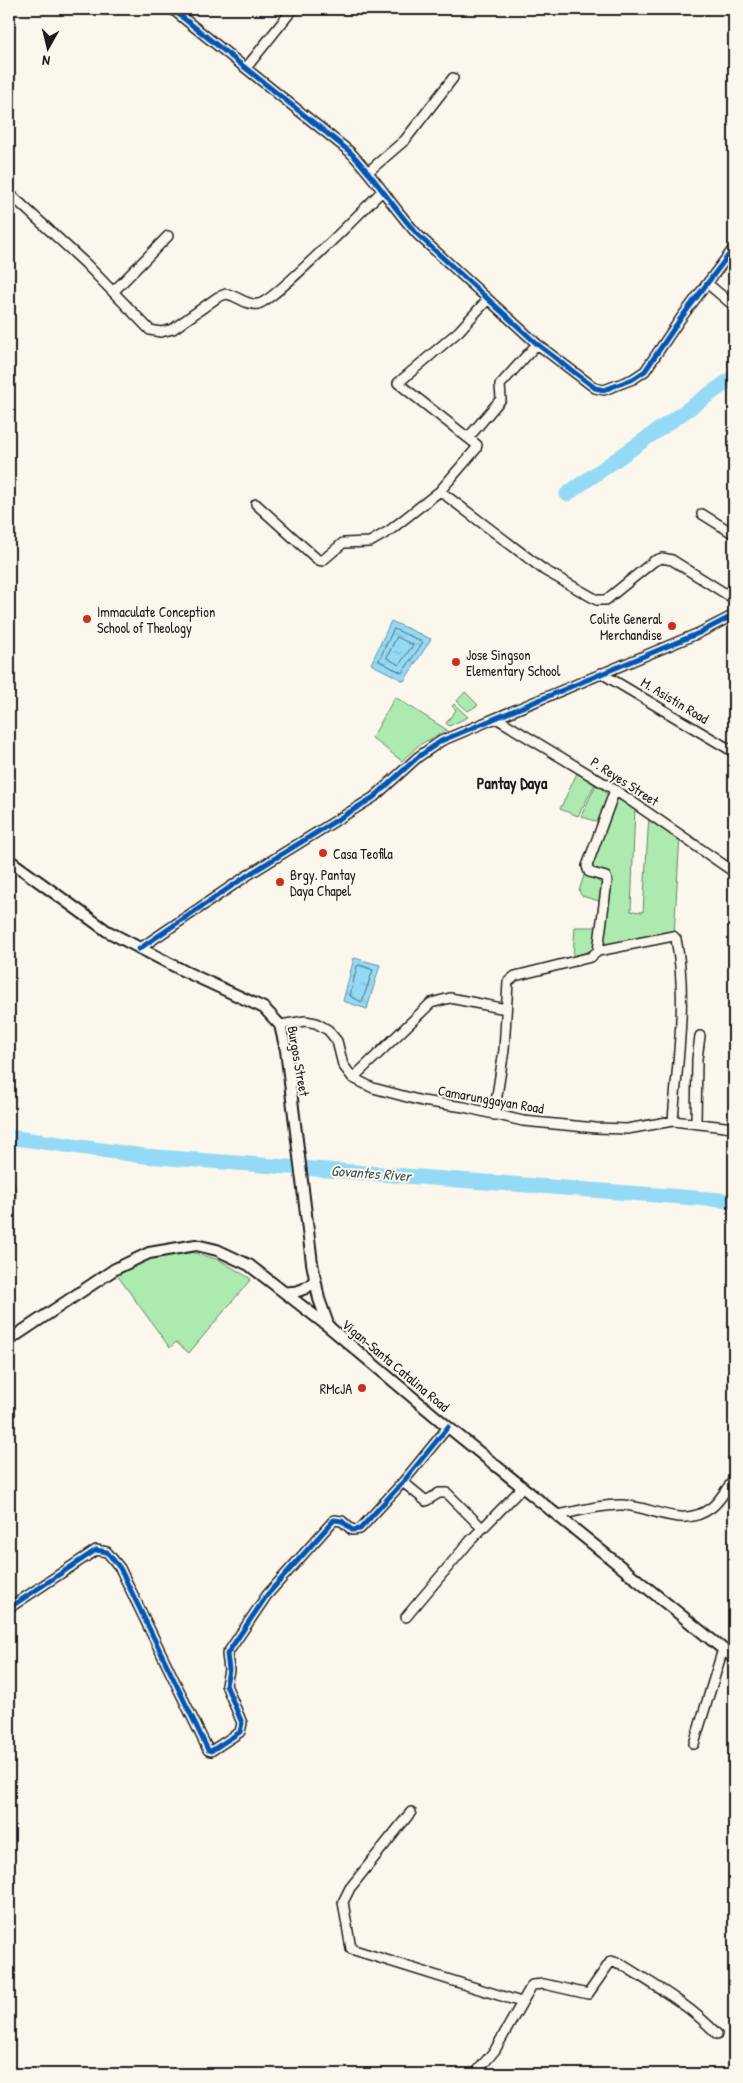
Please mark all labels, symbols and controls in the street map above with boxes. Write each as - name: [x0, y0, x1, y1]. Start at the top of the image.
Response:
- north arrow: [22, 22, 72, 72]
- text: N: [41, 51, 51, 71]
- place label: Immaculate Conception School of Theology: [97, 602, 215, 638]
- place label: Colite General Merchandise: [589, 609, 662, 644]
- marker: Immaculate Conception School of Theology: [81, 613, 93, 625]
- marker: Colite General Merchandise: [666, 620, 678, 632]
- place label: Jose Singson Elementary School: [466, 645, 561, 681]
- marker: Jose Singson Elementary School: [450, 656, 462, 668]
- street label: M. Asistin Road: [638, 672, 713, 728]
- street label: P. Reyes Street: [587, 752, 663, 811]
- district label: Pantay Daya: [477, 772, 548, 795]
- place label: Casa Teofila: [333, 844, 393, 863]
- marker: Casa Teofila: [317, 847, 329, 859]
- place label: Brgy. Pantay Daya Chapel: [290, 865, 356, 901]
- marker: Brgy. Pantay Daya Chapel: [274, 876, 286, 888]
- street label: Burgos Street: [282, 1024, 315, 1098]
- street label: Camarunggayan Road: [436, 1080, 546, 1119]
- water label: Govantes River: [330, 1160, 414, 1186]
- street label: Vigan-Santa Catalina Road: [338, 1314, 454, 1417]
- place label: RMcJA: [320, 1379, 352, 1398]
- marker: RMcJA: [356, 1382, 368, 1394]

